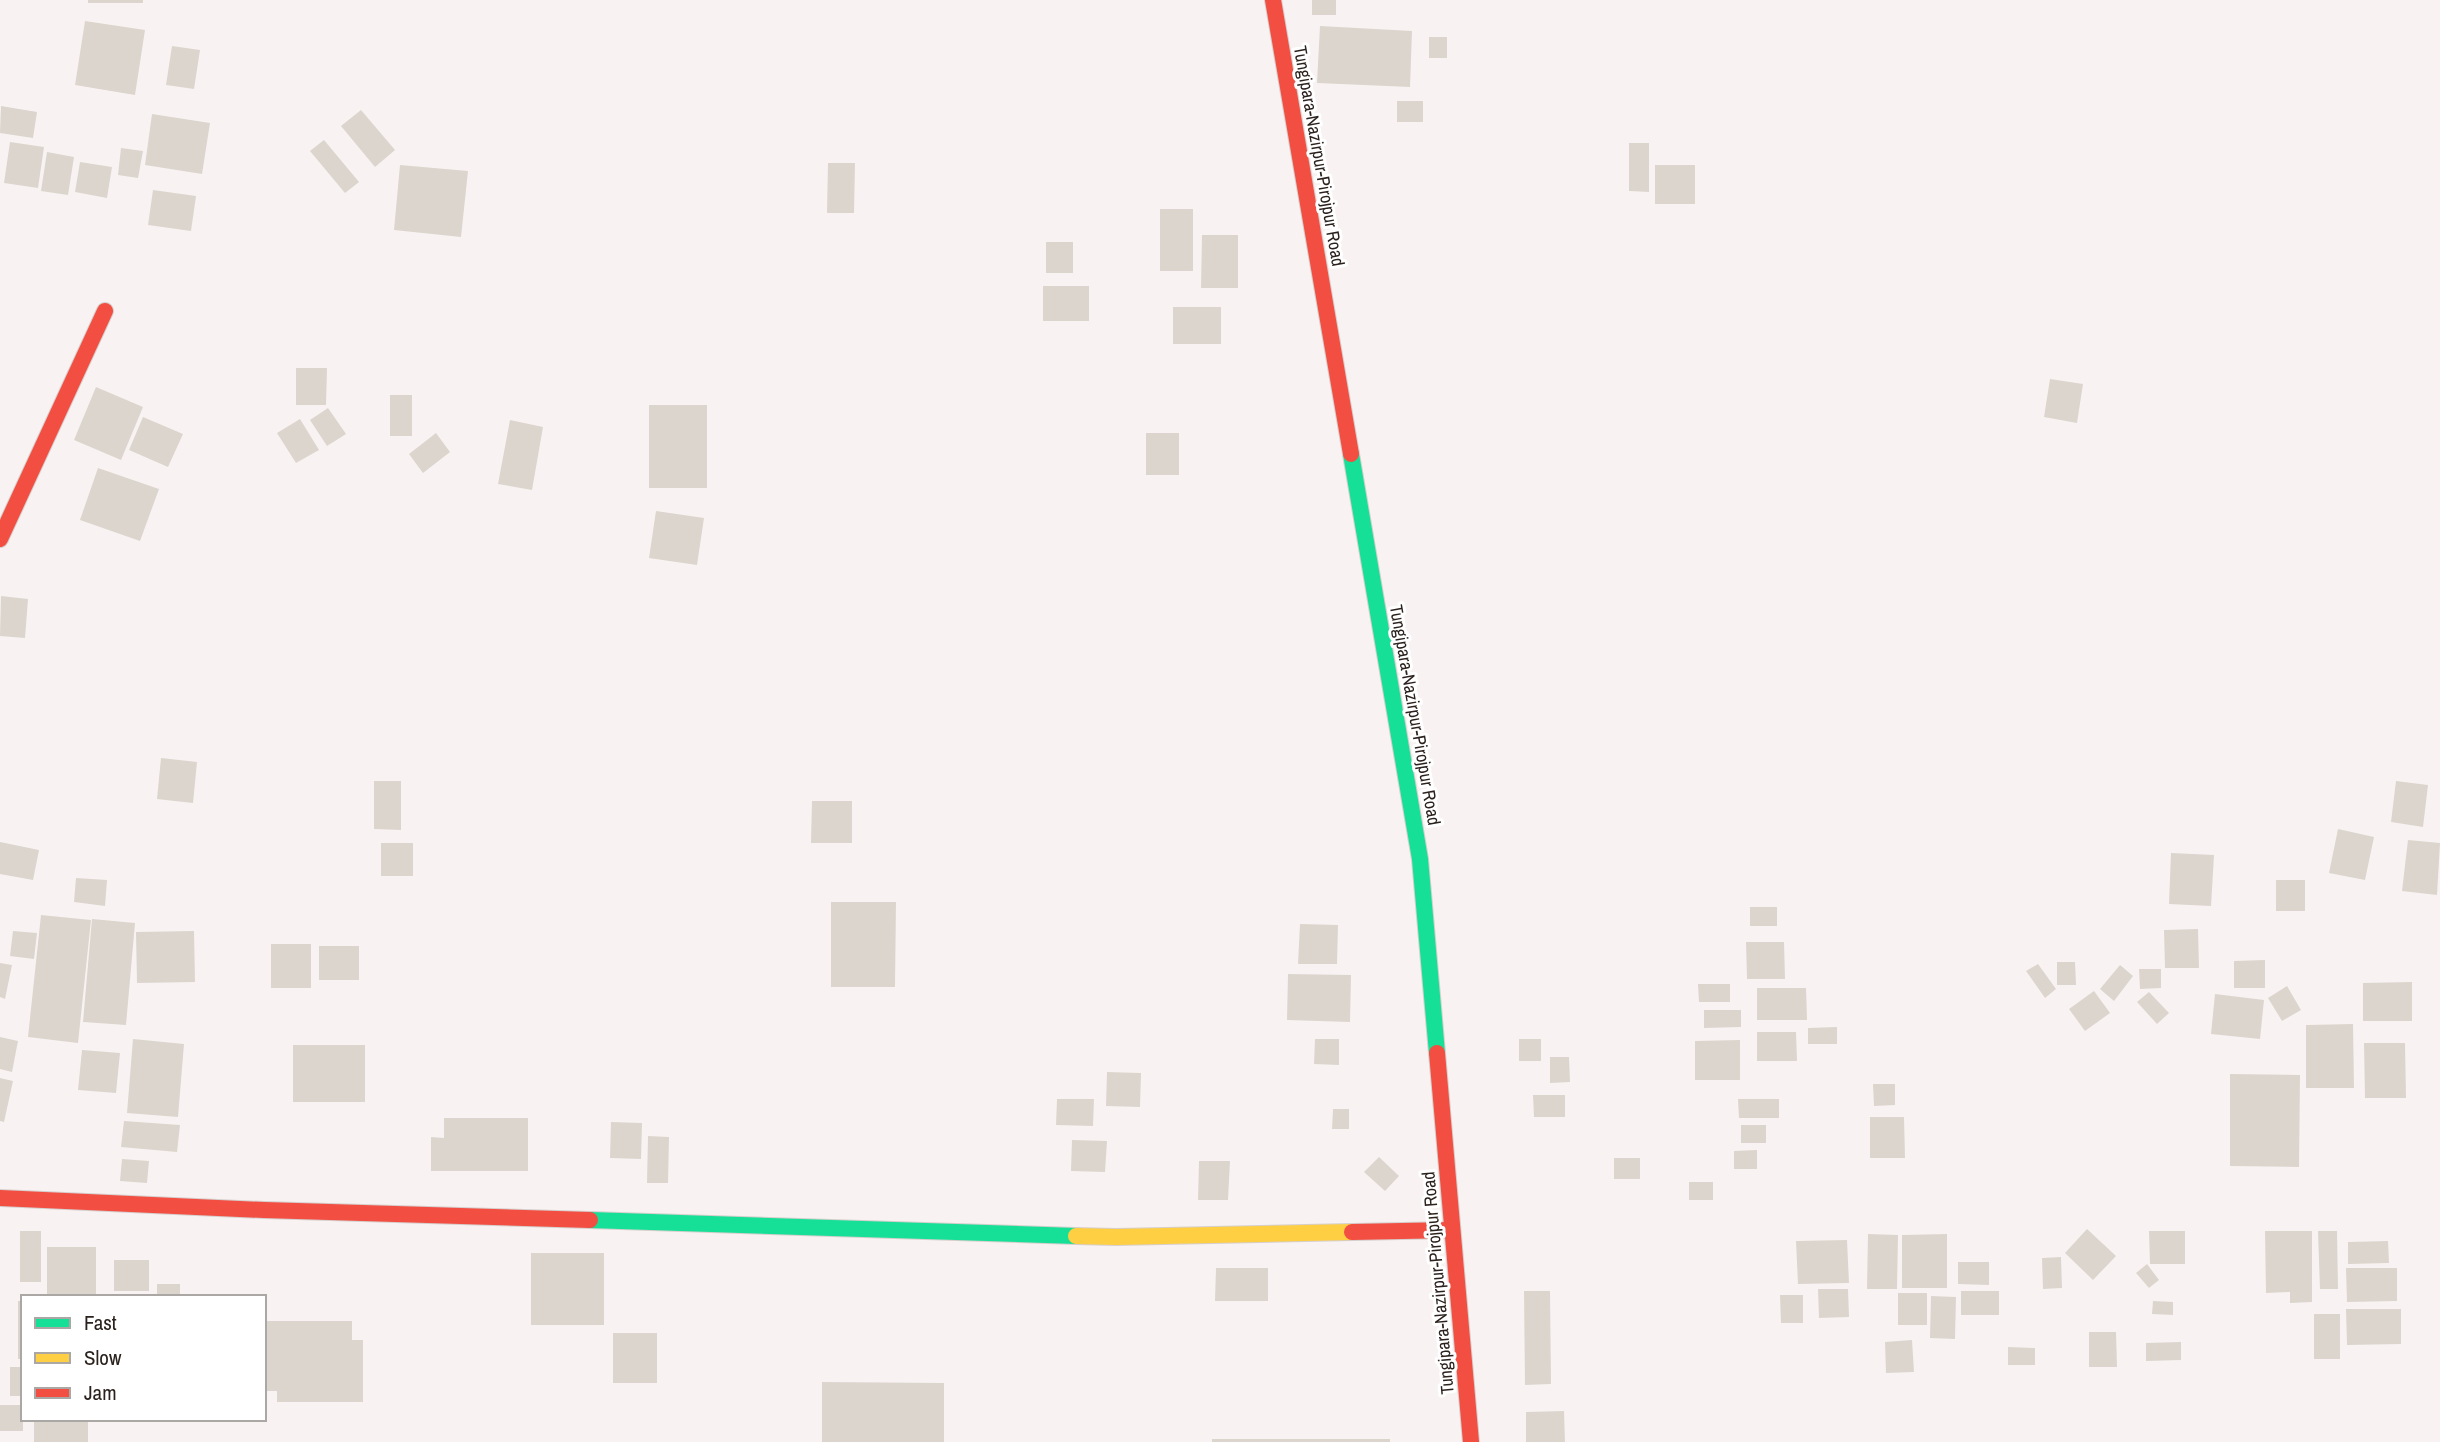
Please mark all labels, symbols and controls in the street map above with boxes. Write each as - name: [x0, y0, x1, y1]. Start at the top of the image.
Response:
- street label: Tungipara-Nazirpur-Pirojpur Road: [1288, 44, 1351, 268]
- street label: Tungipara-Nazirpur-Pirojpur Road: [1384, 603, 1447, 827]
- street label: Tungipara-Nazirpur-Pirojpur Road: [1415, 1171, 1460, 1395]
- legend: [21, 1295, 266, 1421]
- text: Fast: [84, 1308, 117, 1337]
- text: Slow: [84, 1343, 122, 1372]
- text: Jam: [84, 1378, 117, 1407]

